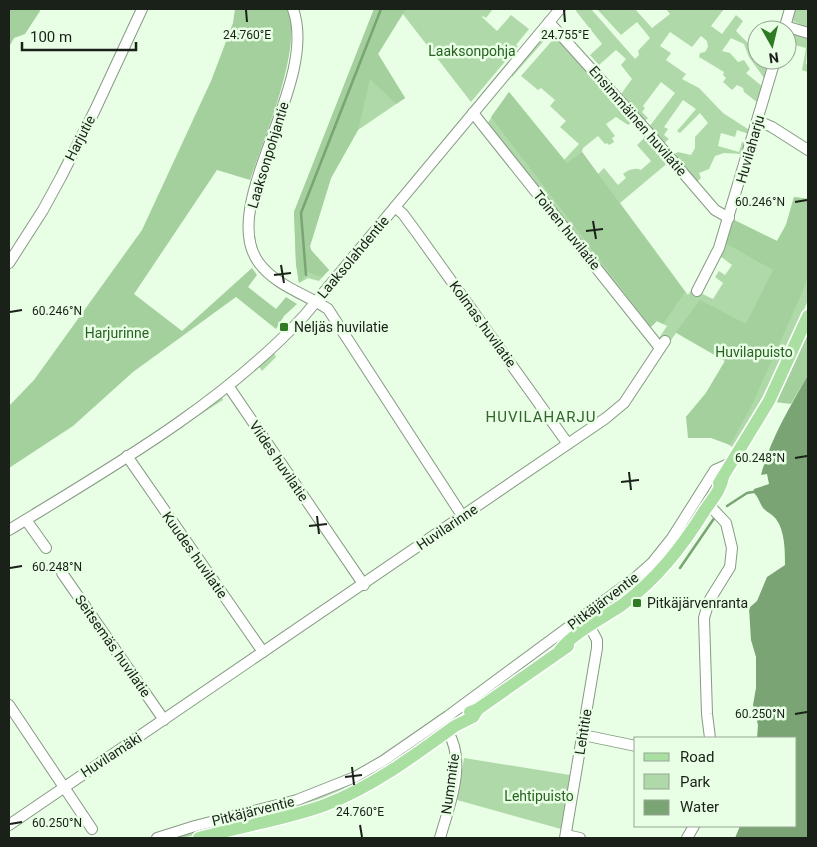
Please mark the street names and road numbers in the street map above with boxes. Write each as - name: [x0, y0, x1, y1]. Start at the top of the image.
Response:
- street label: Ensimmäinen huvilatie: [586, 63, 690, 179]
- street label: Laaksonpohjantie: [244, 100, 292, 210]
- street label: Harjutie: [62, 113, 98, 163]
- street label: Huvilaharju: [733, 113, 767, 185]
- street label: Toinen huvilatie: [530, 187, 604, 273]
- street label: Laaksolahdentie: [314, 213, 392, 301]
- street label: Kolmas huvilatie: [446, 278, 520, 370]
- street label: Viides huvilatie: [246, 418, 312, 504]
- street label: Huvilarinne: [414, 501, 480, 553]
- street label: Kuudes huvilatie: [159, 509, 231, 601]
- street label: Pitkäjärventie: [564, 569, 642, 633]
- street label: Seitsemäs huvilatie: [72, 592, 154, 700]
- street label: Lehtitie: [571, 708, 595, 756]
- street label: Huvilamäki: [78, 729, 144, 781]
- street label: Nummitie: [438, 753, 462, 815]
- street label: Pitkäjärventie: [210, 793, 296, 829]

